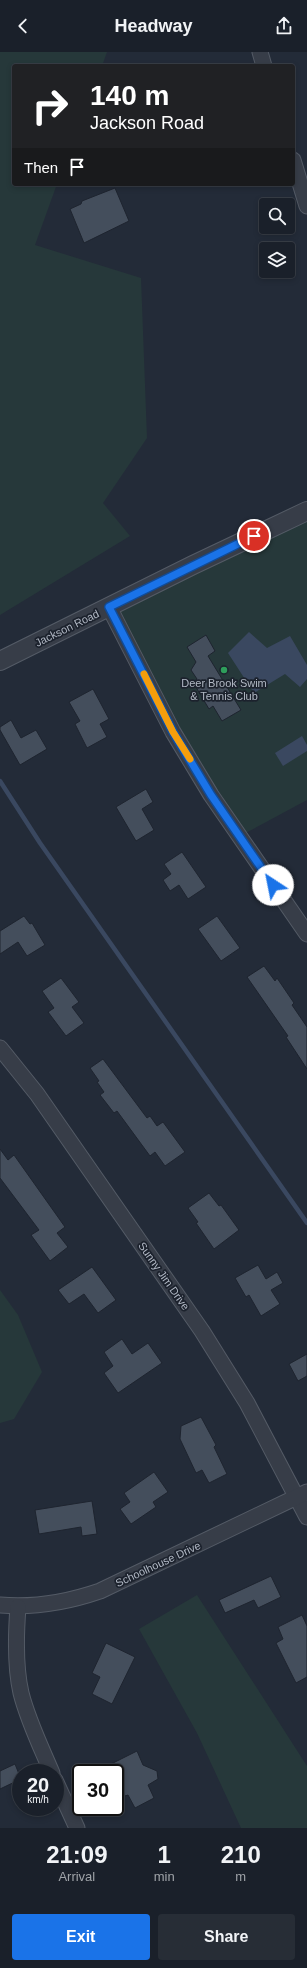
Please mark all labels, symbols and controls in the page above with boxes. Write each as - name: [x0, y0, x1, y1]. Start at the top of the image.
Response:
- icon: back: [12, 15, 34, 37]
- icon: share: [273, 15, 295, 37]
- text: Headway: [114, 16, 193, 36]
- icon: right: [24, 80, 76, 132]
- text: 140 m: [90, 80, 169, 111]
- text: Jackson Road: [90, 113, 204, 133]
- icon: arrive: [66, 156, 88, 178]
- text: Then: [24, 159, 58, 176]
- map controls: [259, 198, 295, 278]
- button: search: [259, 198, 295, 234]
- button: layers: [259, 242, 295, 278]
- pin: [237, 519, 271, 553]
- icon: arrive: [243, 525, 265, 547]
- street label: Jackson Road: [33, 607, 101, 649]
- marker: Deer Brook Swim & Tennis Club: [219, 665, 229, 675]
- place label: Deer Brook Swim & Tennis Club: [181, 677, 267, 702]
- position arrow: [252, 864, 294, 906]
- street label: Sunny Jim Drive: [136, 1240, 192, 1312]
- street label: Schoolhouse Drive: [114, 1539, 202, 1589]
- speed limit sign: 30: [72, 1764, 124, 1816]
- text: 20: [27, 1774, 49, 1796]
- text: km/h: [27, 1794, 49, 1805]
- text: 21:09: [46, 1841, 108, 1868]
- text: 1: [157, 1841, 171, 1868]
- text: 210: [221, 1841, 261, 1868]
- text: Arrival: [58, 1869, 95, 1884]
- text: min: [154, 1869, 175, 1884]
- text: m: [235, 1869, 246, 1884]
- button: Exit: [12, 1914, 150, 1960]
- button: Share: [158, 1914, 295, 1960]

